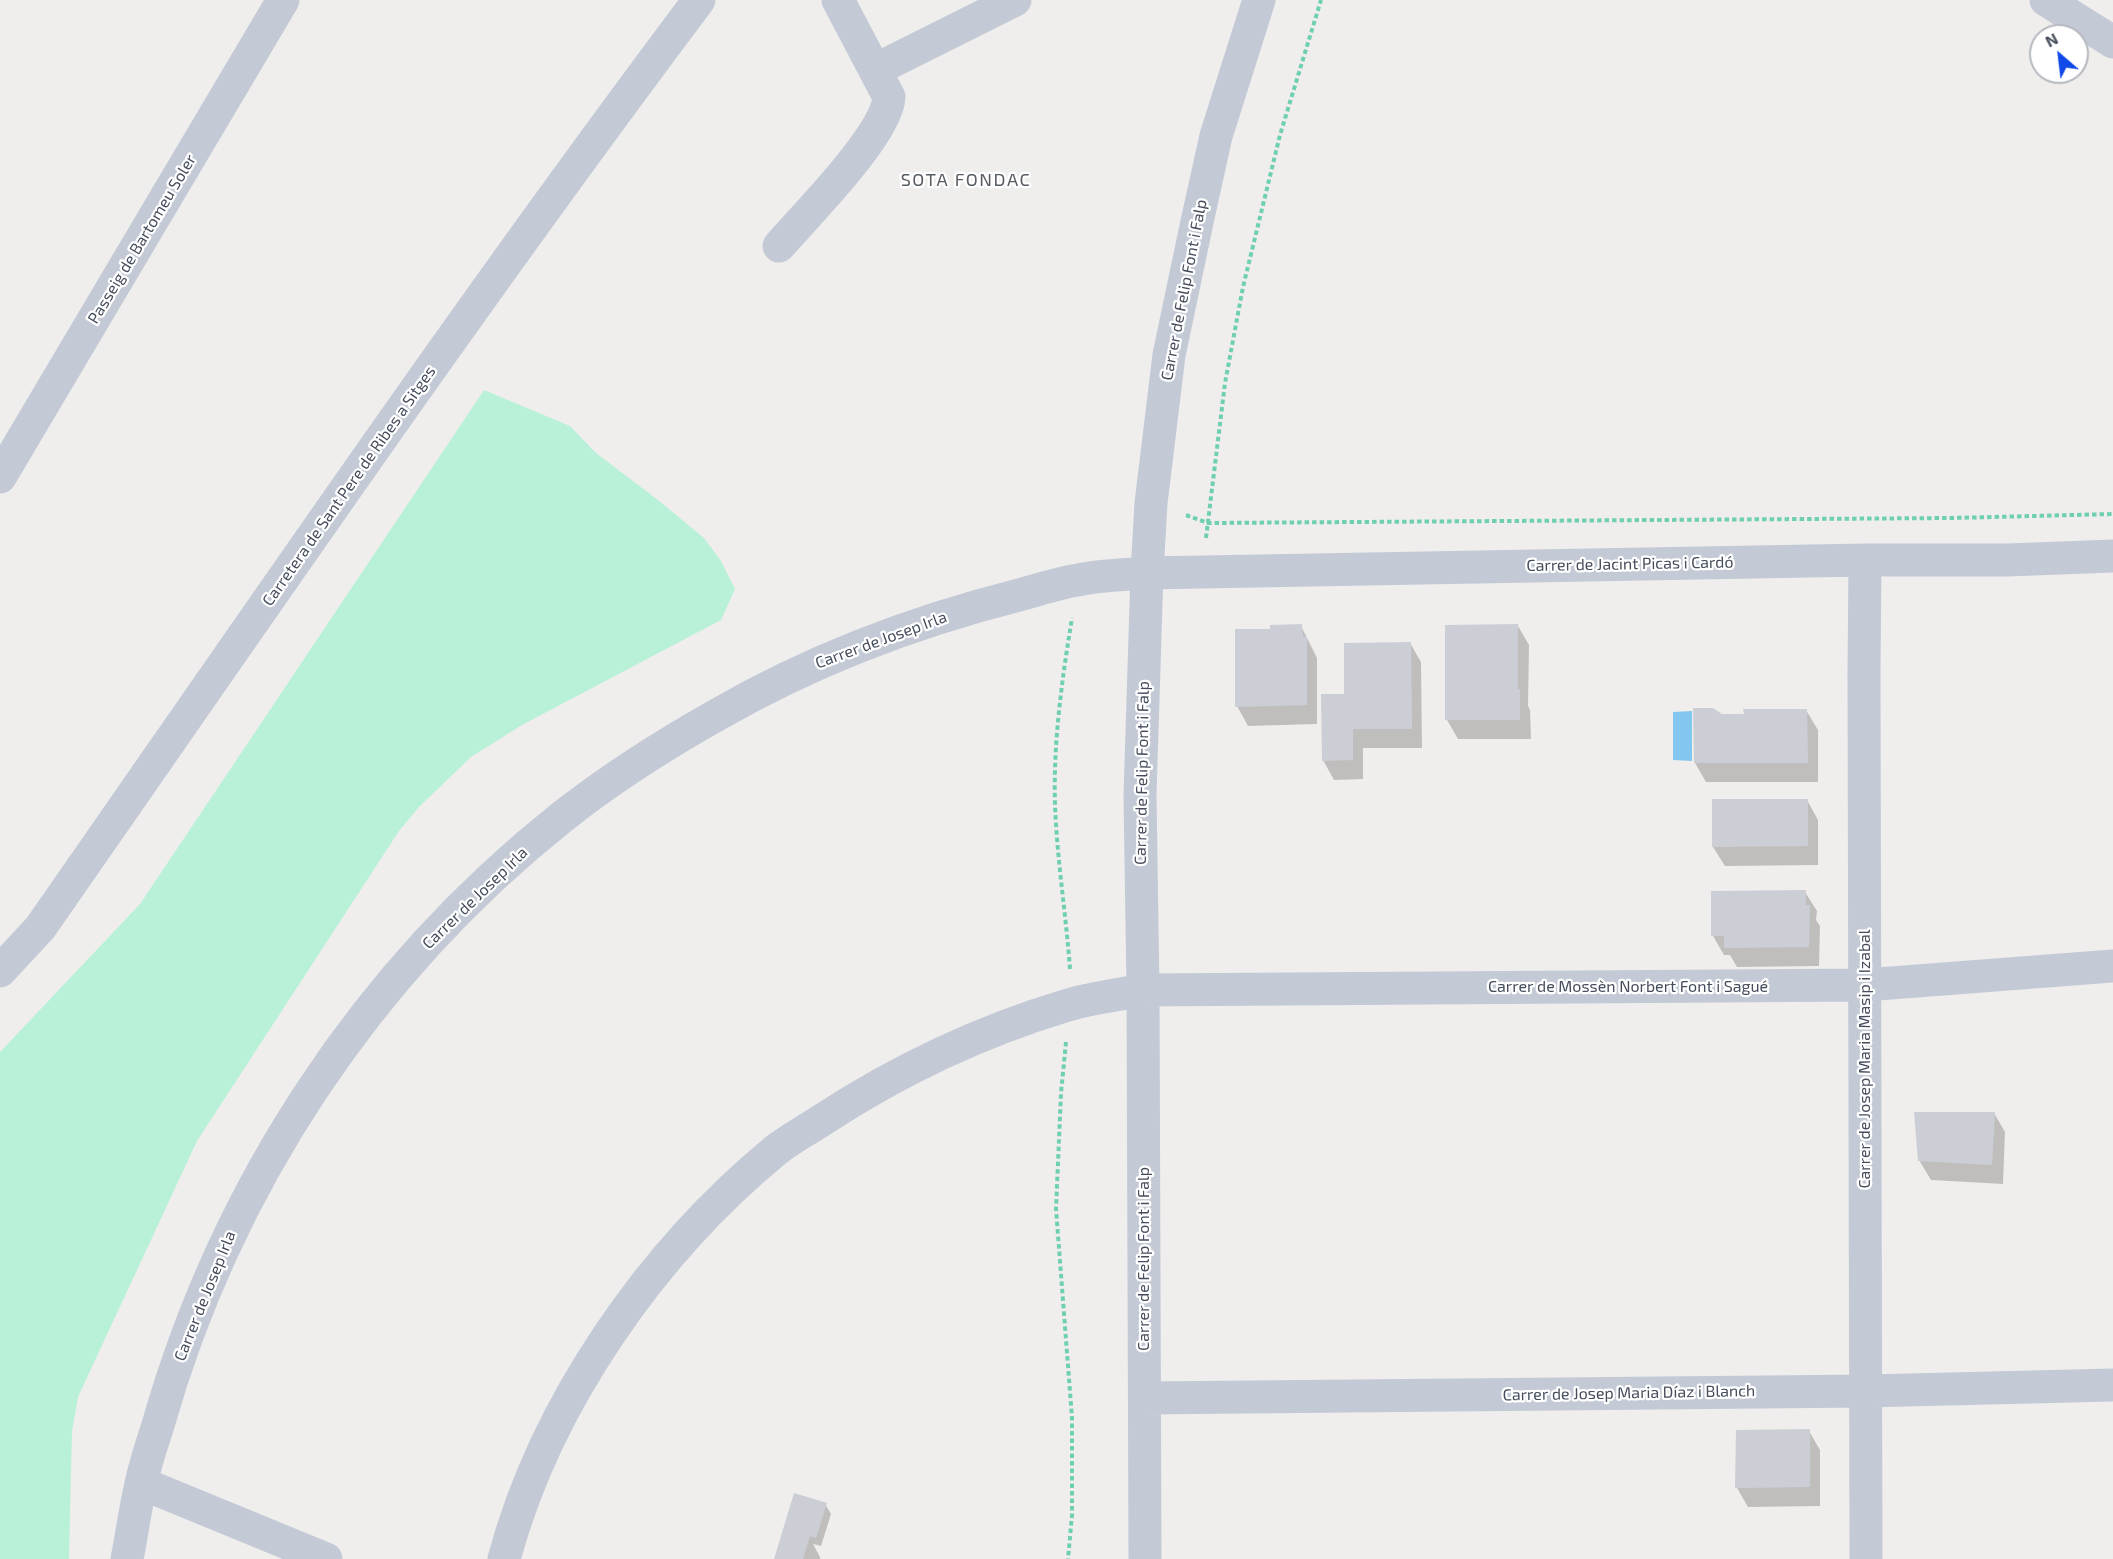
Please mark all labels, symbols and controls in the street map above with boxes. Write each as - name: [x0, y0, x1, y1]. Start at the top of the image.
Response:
- north arrow: [2029, 24, 2089, 84]
- text: N: [2042, 28, 2061, 51]
- street label: Passeig de Bartomeu Soler: [84, 151, 200, 327]
- district label: SOTA FONDAC: [901, 169, 1031, 191]
- street label: Carrer de Felip Font i Falp: [1157, 198, 1211, 382]
- street label: Carretera de Sant Pere de Ribes a Sitges: [258, 362, 440, 610]
- street label: Carrer de Jacint Picas i Cardó: [1526, 553, 1734, 575]
- street label: Carrer de Josep Irla: [813, 607, 949, 673]
- street label: Carrer de Felip Font i Falp: [1131, 681, 1153, 865]
- street label: Carrer de Josep Irla: [418, 843, 532, 953]
- street label: Carrer de Josep Maria Masip i Izabal: [1855, 929, 1875, 1189]
- street label: Carrer de Mossèn Norbert Font i Sagué: [1488, 977, 1768, 997]
- street label: Carrer de Felip Font i Falp: [1134, 1167, 1154, 1351]
- street label: Carrer de Josep Irla: [170, 1228, 240, 1364]
- street label: Carrer de Josep Maria Díaz i Blanch: [1503, 1381, 1755, 1405]

